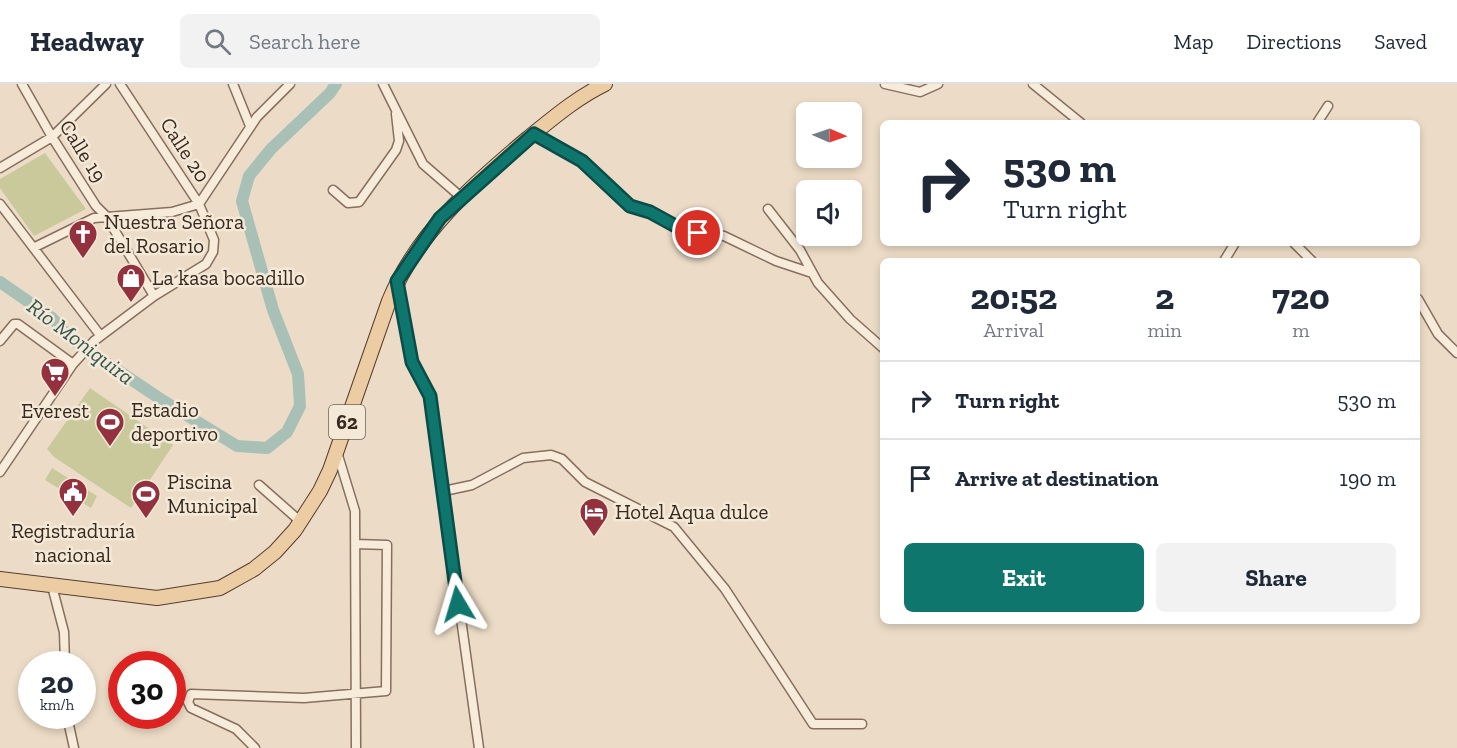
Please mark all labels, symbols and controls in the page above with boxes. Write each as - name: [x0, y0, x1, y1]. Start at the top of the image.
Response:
- search box: [180, 14, 600, 68]
- text: Headway: [30, 25, 144, 58]
- icon: search: [201, 25, 234, 58]
- text: Search here: [249, 28, 360, 55]
- text: Map: [1174, 29, 1214, 54]
- text: Directions: [1247, 29, 1341, 54]
- text: Saved: [1374, 29, 1427, 54]
- north arrow: [796, 102, 862, 168]
- map controls: [796, 102, 862, 246]
- street label: Calle 20: [155, 113, 216, 187]
- street label: Calle 19: [55, 115, 112, 187]
- text: 530 m: [1003, 142, 1116, 193]
- icon: right: [904, 144, 982, 222]
- button: sound: [796, 180, 862, 246]
- text: Turn right: [1003, 193, 1127, 225]
- pin: [672, 207, 723, 258]
- place label: Nuestra Señora del Rosario: [104, 209, 244, 258]
- icon: arrive: [681, 216, 714, 249]
- church icon: Nuestra Señora del Rosario: [67, 218, 99, 260]
- shop icon: La kasa bocadillo: [115, 262, 147, 304]
- place label: La kasa bocadillo: [152, 265, 305, 290]
- text: 20:52: [970, 275, 1057, 318]
- text: 2: [1155, 275, 1174, 318]
- text: 720: [1272, 275, 1330, 318]
- water label: Río Moniquira: [22, 292, 139, 390]
- text: Arrival: [984, 318, 1044, 342]
- text: min: [1147, 318, 1182, 342]
- text: m: [1292, 318, 1310, 342]
- supermarket icon: Everest: [39, 356, 71, 398]
- icon: right: [904, 384, 937, 417]
- text: Turn right: [955, 387, 1059, 414]
- text: 530 m: [1337, 387, 1396, 414]
- place label: Estadio deportivo: [131, 397, 218, 446]
- place label: Everest: [21, 398, 89, 423]
- road number: 62: [329, 405, 365, 439]
- sports icon: Estadio deportivo: [94, 406, 126, 448]
- icon: arrive: [904, 462, 937, 495]
- text: Arrive at destination: [955, 465, 1158, 492]
- text: 190 m: [1339, 465, 1396, 492]
- place label: Piscina Municipal: [167, 469, 258, 518]
- public building icon: Registraduría nacional: [57, 476, 89, 518]
- sports icon: Piscina Municipal: [130, 478, 162, 520]
- hotel icon: Hotel Aqua dulce: [578, 496, 610, 538]
- place label: Hotel Aqua dulce: [615, 499, 768, 524]
- place label: Registraduría nacional: [11, 518, 135, 567]
- button: Exit: [904, 543, 1144, 612]
- button: Share: [1156, 543, 1396, 612]
- position arrow: [426, 572, 490, 636]
- speed limit sign: 30: [108, 651, 186, 729]
- text: 20: [40, 665, 74, 701]
- text: km/h: [40, 696, 74, 714]

